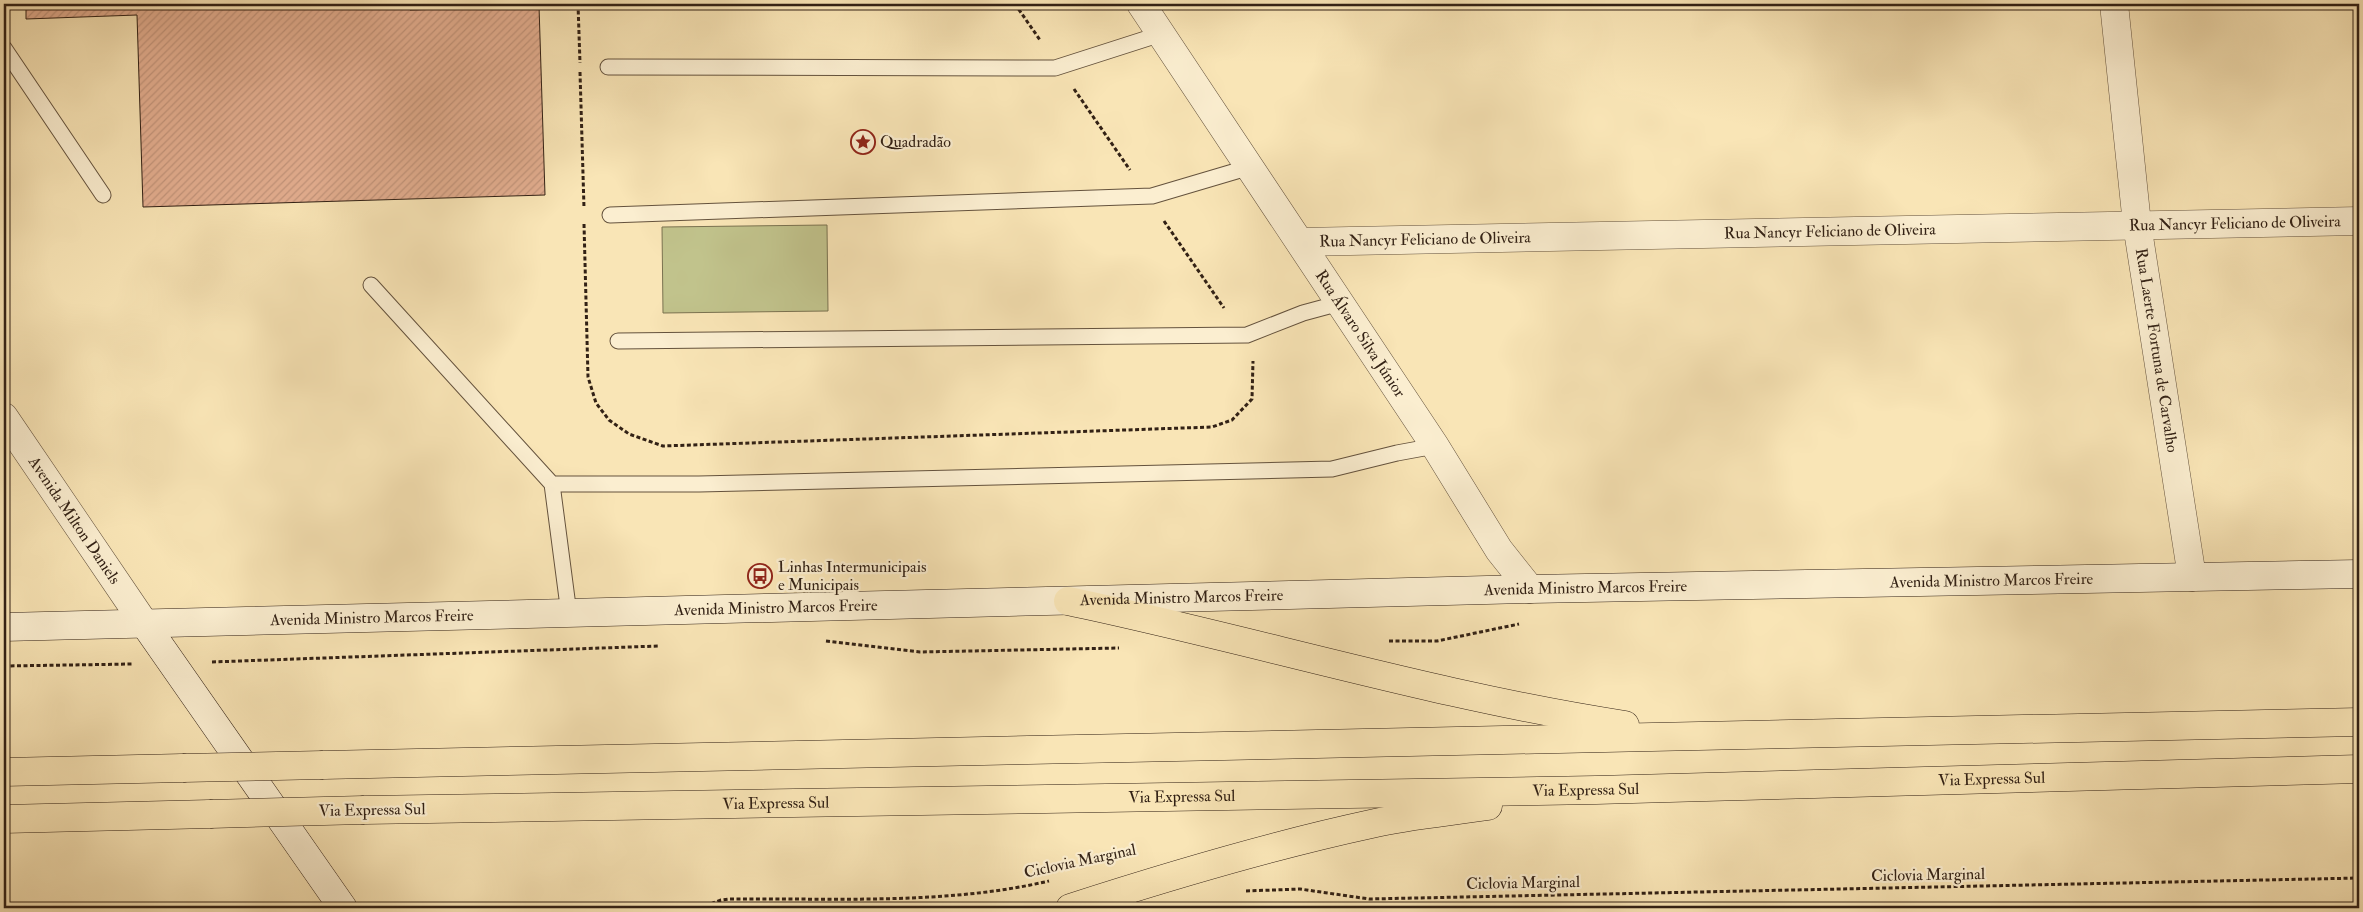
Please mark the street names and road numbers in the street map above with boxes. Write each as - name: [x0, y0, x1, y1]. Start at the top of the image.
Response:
- street label: Rua Nancyr Feliciano de Oliveira: [2129, 211, 2341, 236]
- street label: Rua Nancyr Feliciano de Oliveira: [1724, 219, 1936, 244]
- street label: Rua Nancyr Feliciano de Oliveira: [1319, 227, 1531, 252]
- street label: Rua Laerte Fortuna de Carvalho: [2131, 247, 2182, 454]
- street label: Rua Álvaro Silva Júnior: [1311, 266, 1410, 401]
- street label: Avenida Milton Daniels: [23, 452, 125, 588]
- street label: Avenida Ministro Marcos Freire: [1889, 569, 2094, 593]
- street label: Avenida Ministro Marcos Freire: [1483, 576, 1688, 600]
- street label: Avenida Ministro Marcos Freire: [1079, 585, 1284, 610]
- street label: Avenida Ministro Marcos Freire: [673, 595, 878, 620]
- street label: Avenida Ministro Marcos Freire: [269, 605, 474, 630]
- street label: Via Expressa Sul: [1938, 768, 2045, 791]
- street label: Via Expressa Sul: [1532, 779, 1640, 801]
- street label: Via Expressa Sul: [1128, 786, 1236, 808]
- street label: Via Expressa Sul: [722, 792, 830, 814]
- street label: Via Expressa Sul: [318, 799, 426, 822]
- street label: Ciclovia Marginal: [1022, 839, 1138, 883]
- street label: Ciclovia Marginal: [1871, 864, 1985, 886]
- street label: Ciclovia Marginal: [1466, 872, 1580, 894]

